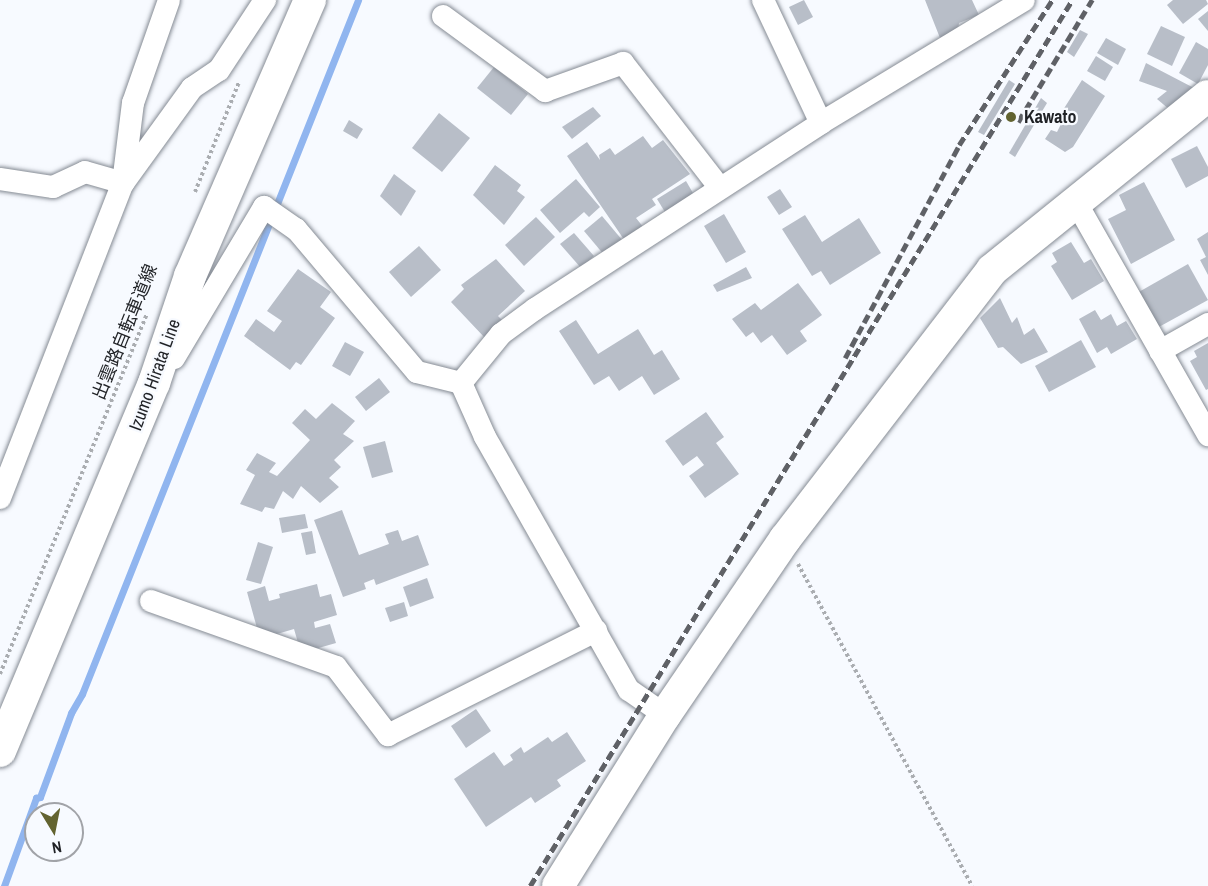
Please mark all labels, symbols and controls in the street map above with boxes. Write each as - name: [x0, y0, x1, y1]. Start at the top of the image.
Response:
- place label: Kawato: [1024, 106, 1076, 128]
- marker: Kawato: [1002, 108, 1020, 126]
- street label: 出雲路自転車道線: [88, 261, 162, 403]
- street label: Izumo Hirata Line: [125, 316, 185, 434]
- north arrow: [24, 802, 84, 862]
- text: N: [50, 836, 63, 859]

